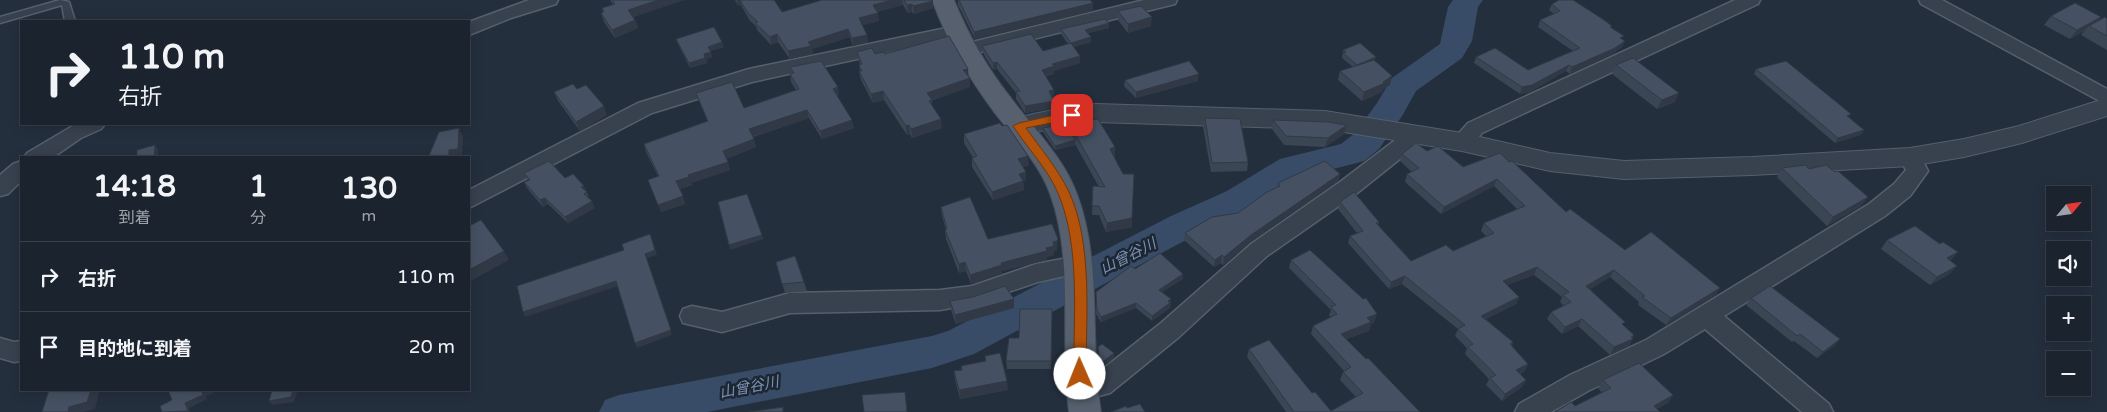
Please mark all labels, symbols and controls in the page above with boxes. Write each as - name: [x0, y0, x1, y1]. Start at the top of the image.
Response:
- text: 110 m: [118, 36, 225, 78]
- icon: right: [35, 40, 100, 105]
- text: 右折: [118, 84, 162, 110]
- pin: [1051, 94, 1093, 136]
- icon: arrive: [1058, 101, 1086, 129]
- text: 14:18: [93, 168, 176, 205]
- text: 1: [249, 168, 268, 205]
- text: 130: [341, 170, 397, 207]
- north arrow: [2046, 186, 2091, 231]
- map controls: [2046, 186, 2091, 396]
- text: m: [362, 206, 376, 226]
- text: 到着: [118, 208, 150, 228]
- text: 分: [250, 208, 266, 228]
- water label: 山曾谷川: [1097, 233, 1161, 278]
- button: sound: [2046, 241, 2091, 286]
- icon: right: [35, 263, 63, 291]
- text: 110 m: [397, 266, 455, 288]
- text: 右折: [78, 268, 116, 290]
- button: +: [2046, 296, 2091, 341]
- icon: arrive: [35, 333, 63, 361]
- text: 20 m: [409, 336, 455, 358]
- text: 目的地に到着: [78, 338, 192, 360]
- position arrow: [1053, 347, 1105, 399]
- button: −: [2046, 351, 2091, 396]
- water label: 山曾谷川: [718, 372, 782, 402]

